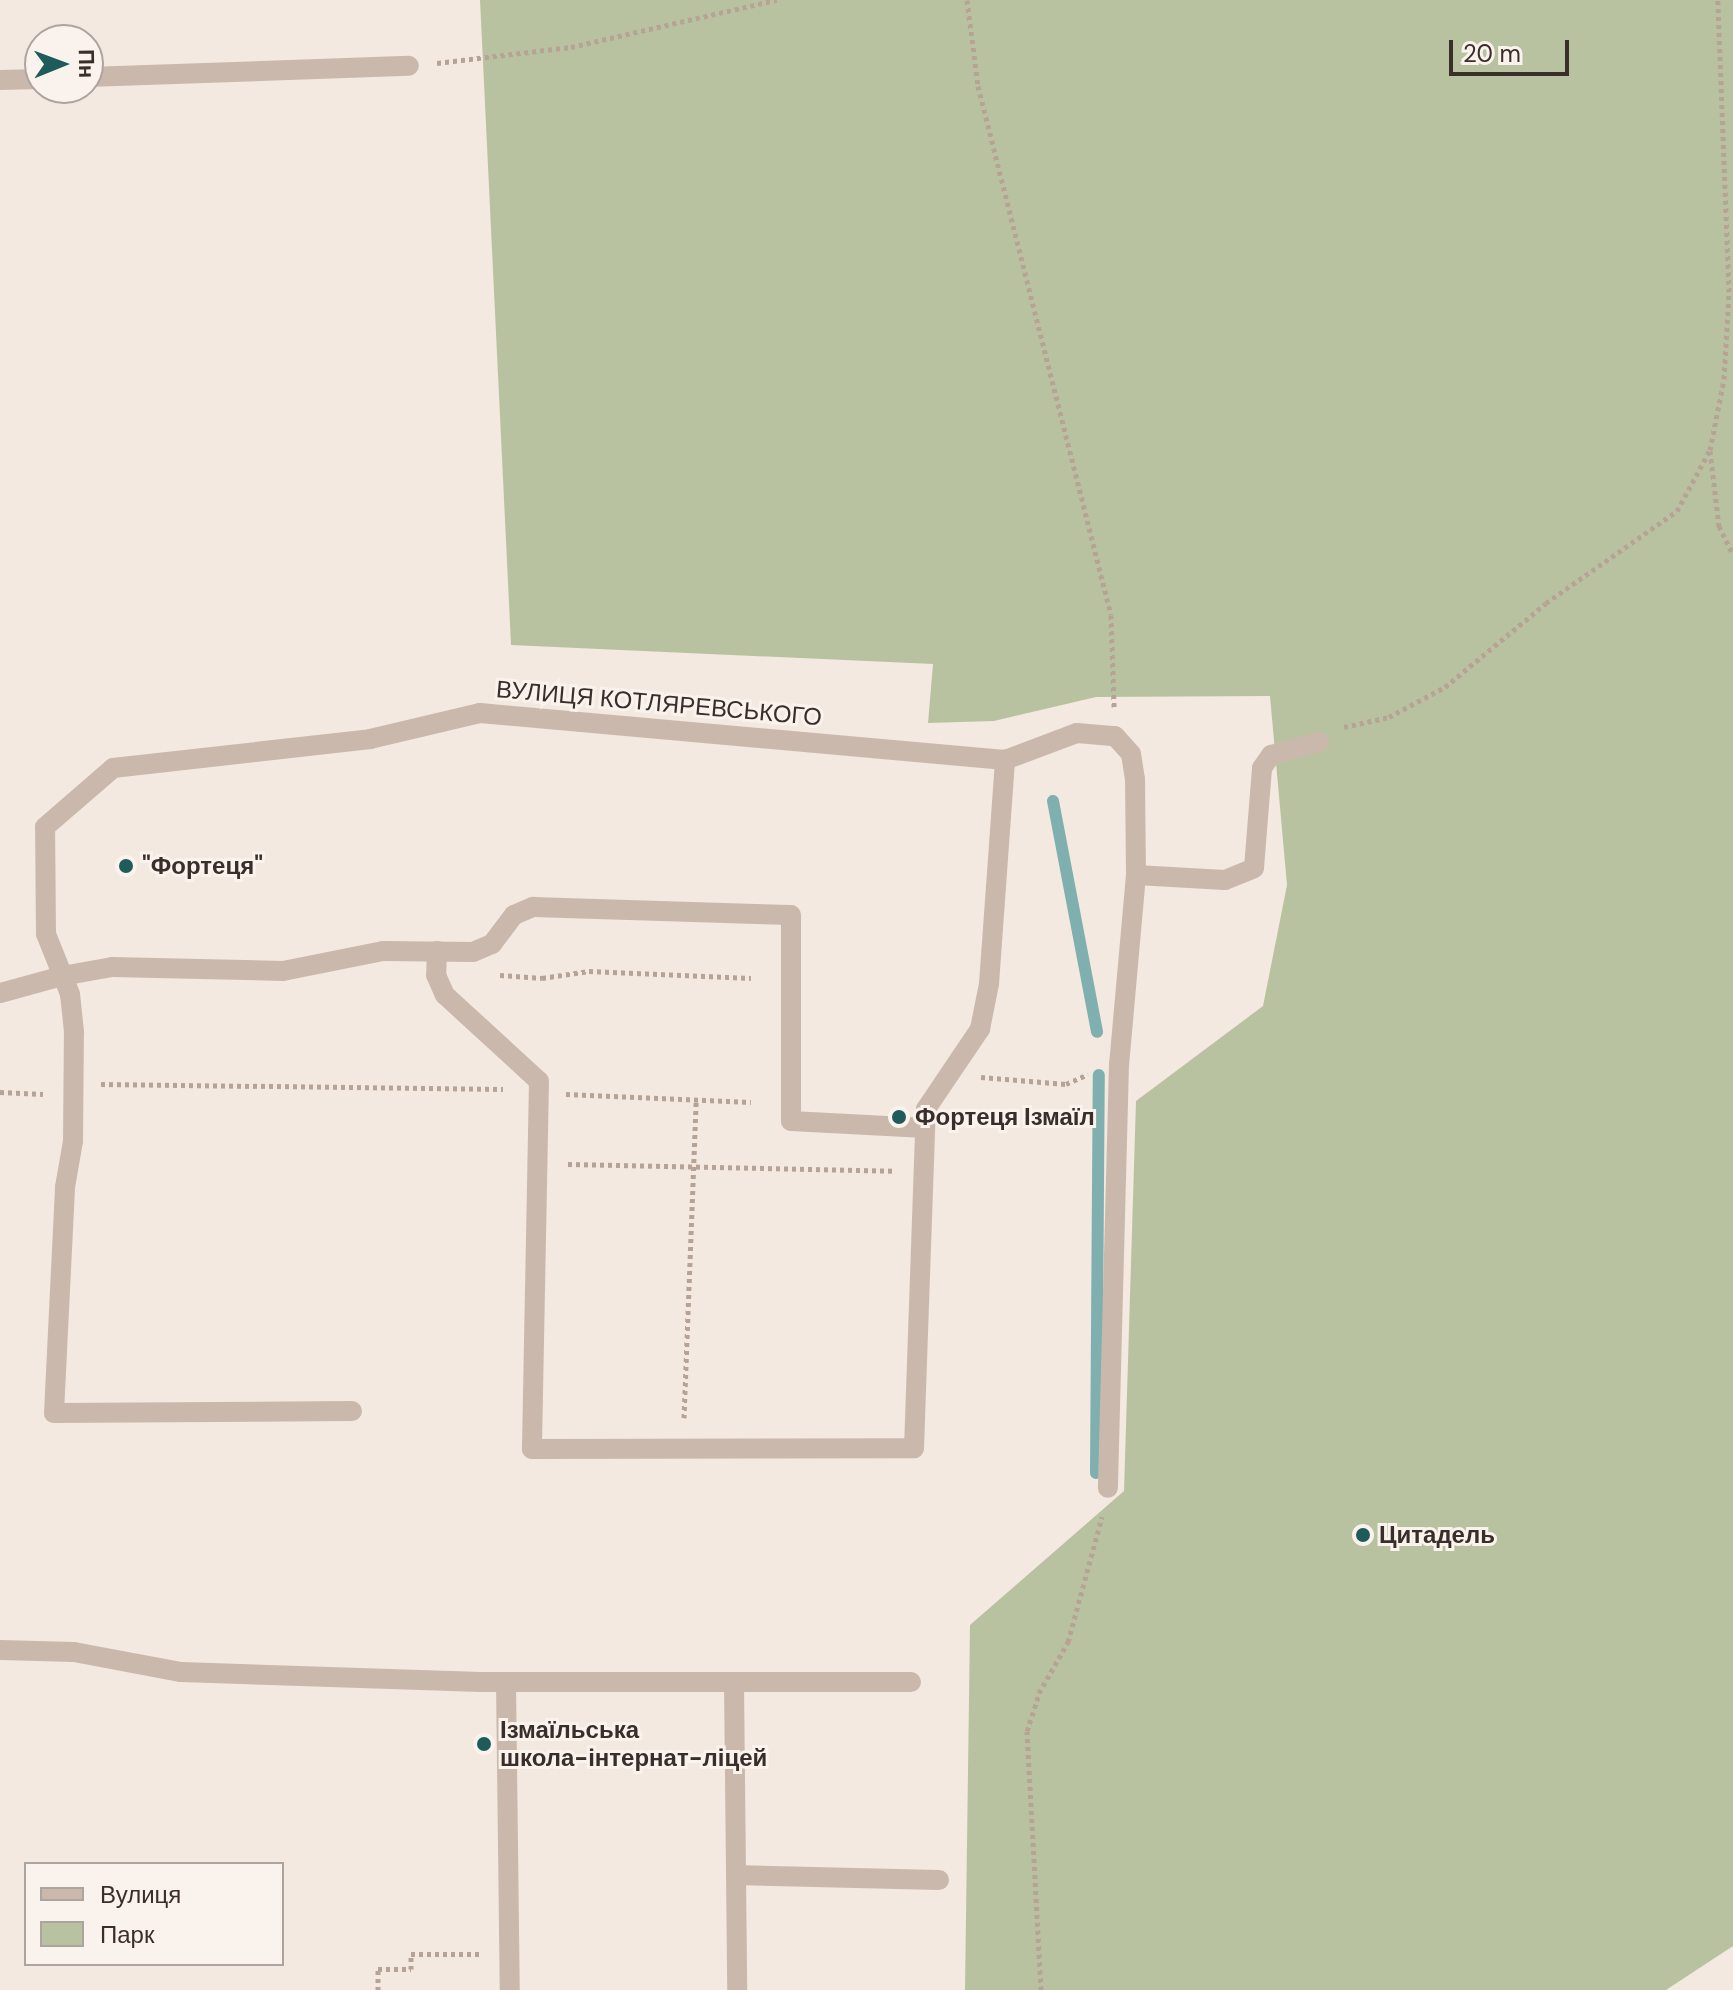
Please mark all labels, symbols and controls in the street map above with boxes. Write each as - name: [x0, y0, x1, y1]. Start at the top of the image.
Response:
- north arrow: [24, 24, 104, 104]
- scale bar: [1453, 24, 1573, 74]
- text: 20 m: [1463, 38, 1521, 69]
- text: Пн: [72, 49, 101, 78]
- street label: ВУЛИЦЯ КОТЛЯРЕВСЬКОГО: [495, 674, 823, 732]
- place label: "Фортеця": [142, 852, 263, 880]
- marker: "Фортеця": [117, 857, 135, 875]
- place label: Фортеця Ізмаїл: [915, 1103, 1095, 1131]
- marker: Фортеця Ізмаїл: [890, 1108, 908, 1126]
- place label: Цитадель: [1379, 1521, 1495, 1549]
- marker: Цитадель: [1354, 1526, 1372, 1544]
- place label: Ізмаїльська школа-інтернат-ліцей: [500, 1716, 767, 1772]
- marker: Ізмаїльська школа-інтернат-ліцей: [475, 1735, 493, 1753]
- legend: [24, 1862, 284, 1966]
- text: Вулиця: [100, 1879, 181, 1910]
- text: Парк: [100, 1919, 154, 1950]

